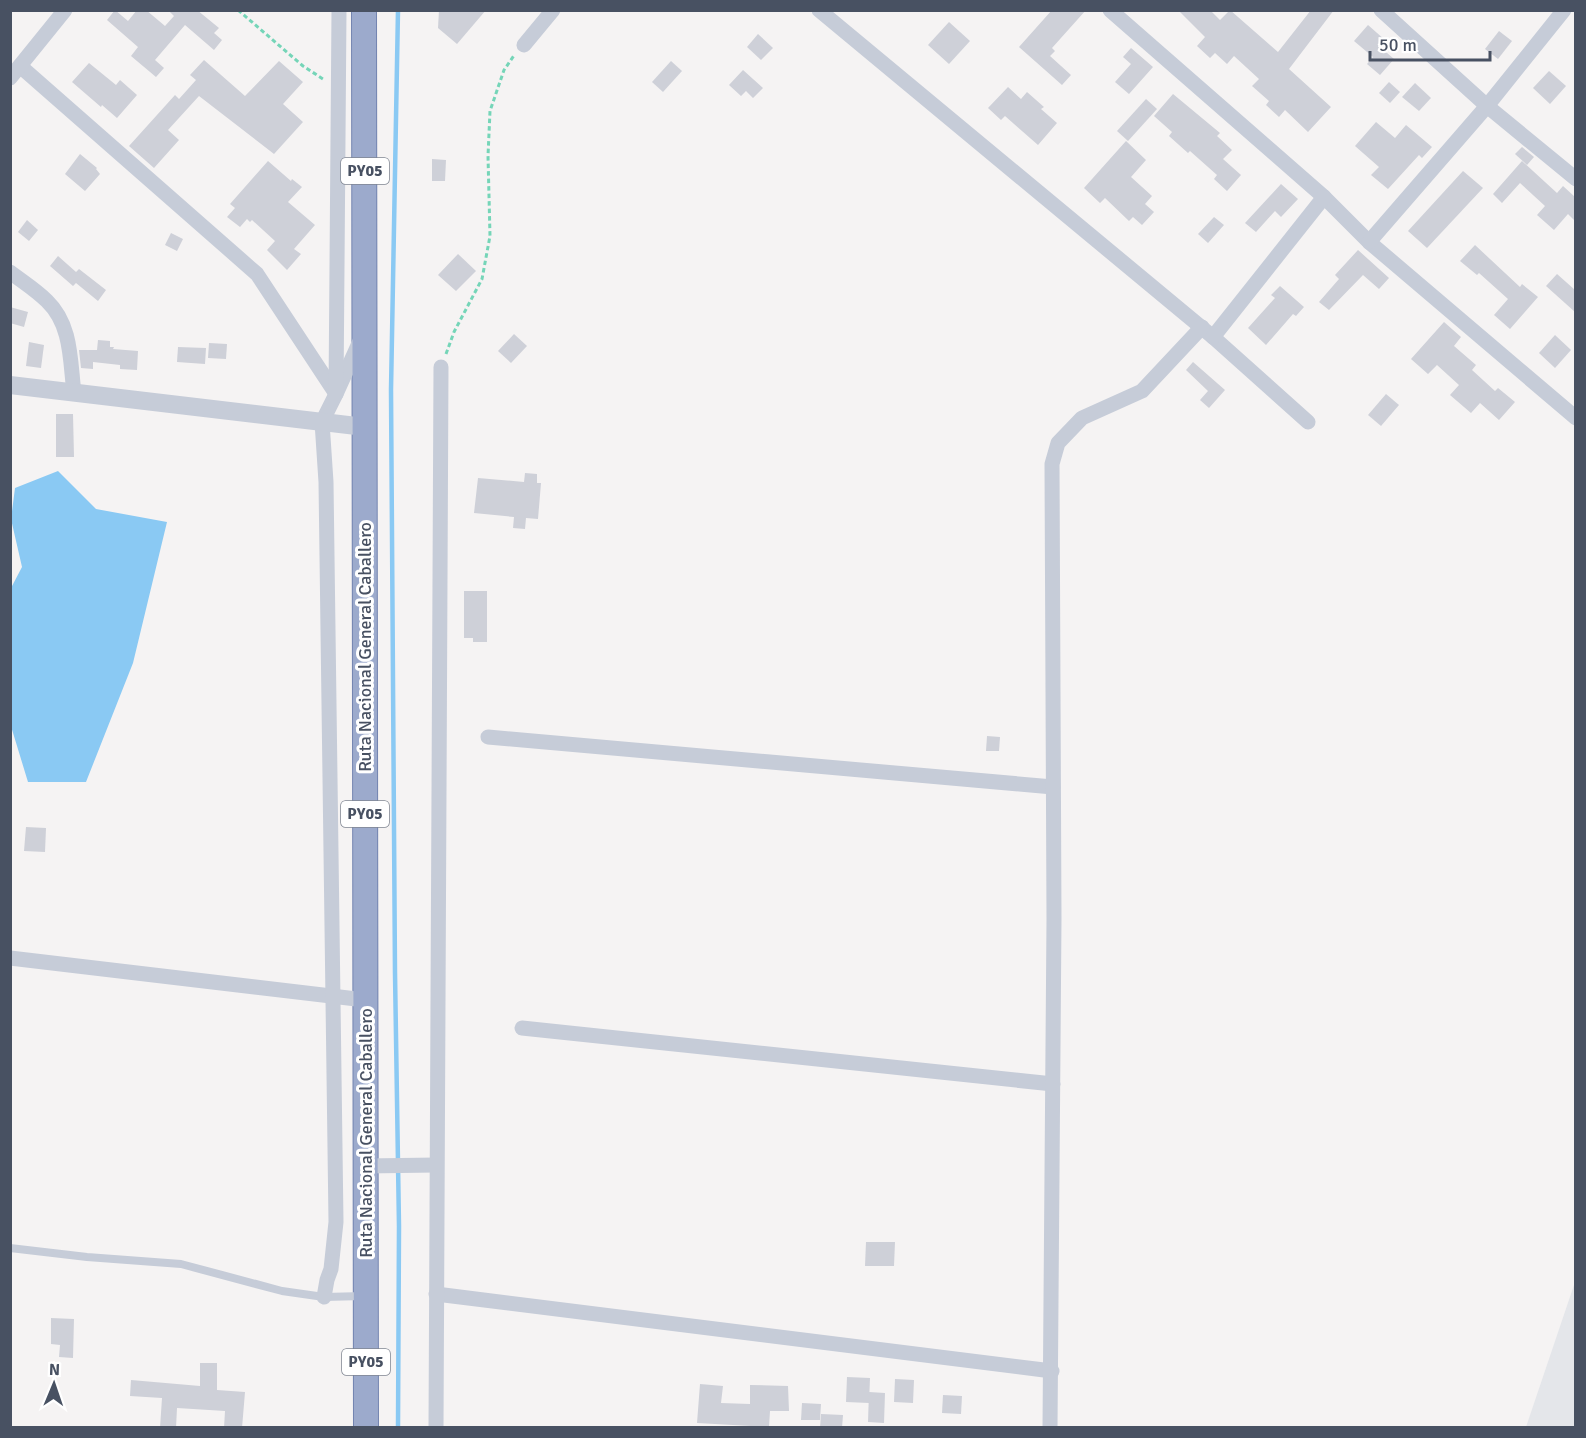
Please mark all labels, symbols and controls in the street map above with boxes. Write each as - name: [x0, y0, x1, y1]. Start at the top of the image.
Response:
- scale bar: [1370, 24, 1490, 62]
- text: 50 m: [1379, 34, 1417, 56]
- road number: PY05: [341, 158, 389, 184]
- street label: Ruta Nacional General Caballero: [354, 522, 376, 772]
- road number: PY05: [341, 801, 389, 827]
- street label: Ruta Nacional General Caballero: [355, 1008, 377, 1258]
- road number: PY05: [342, 1349, 390, 1375]
- north arrow: [24, 1354, 84, 1414]
- text: N: [49, 1360, 60, 1380]

